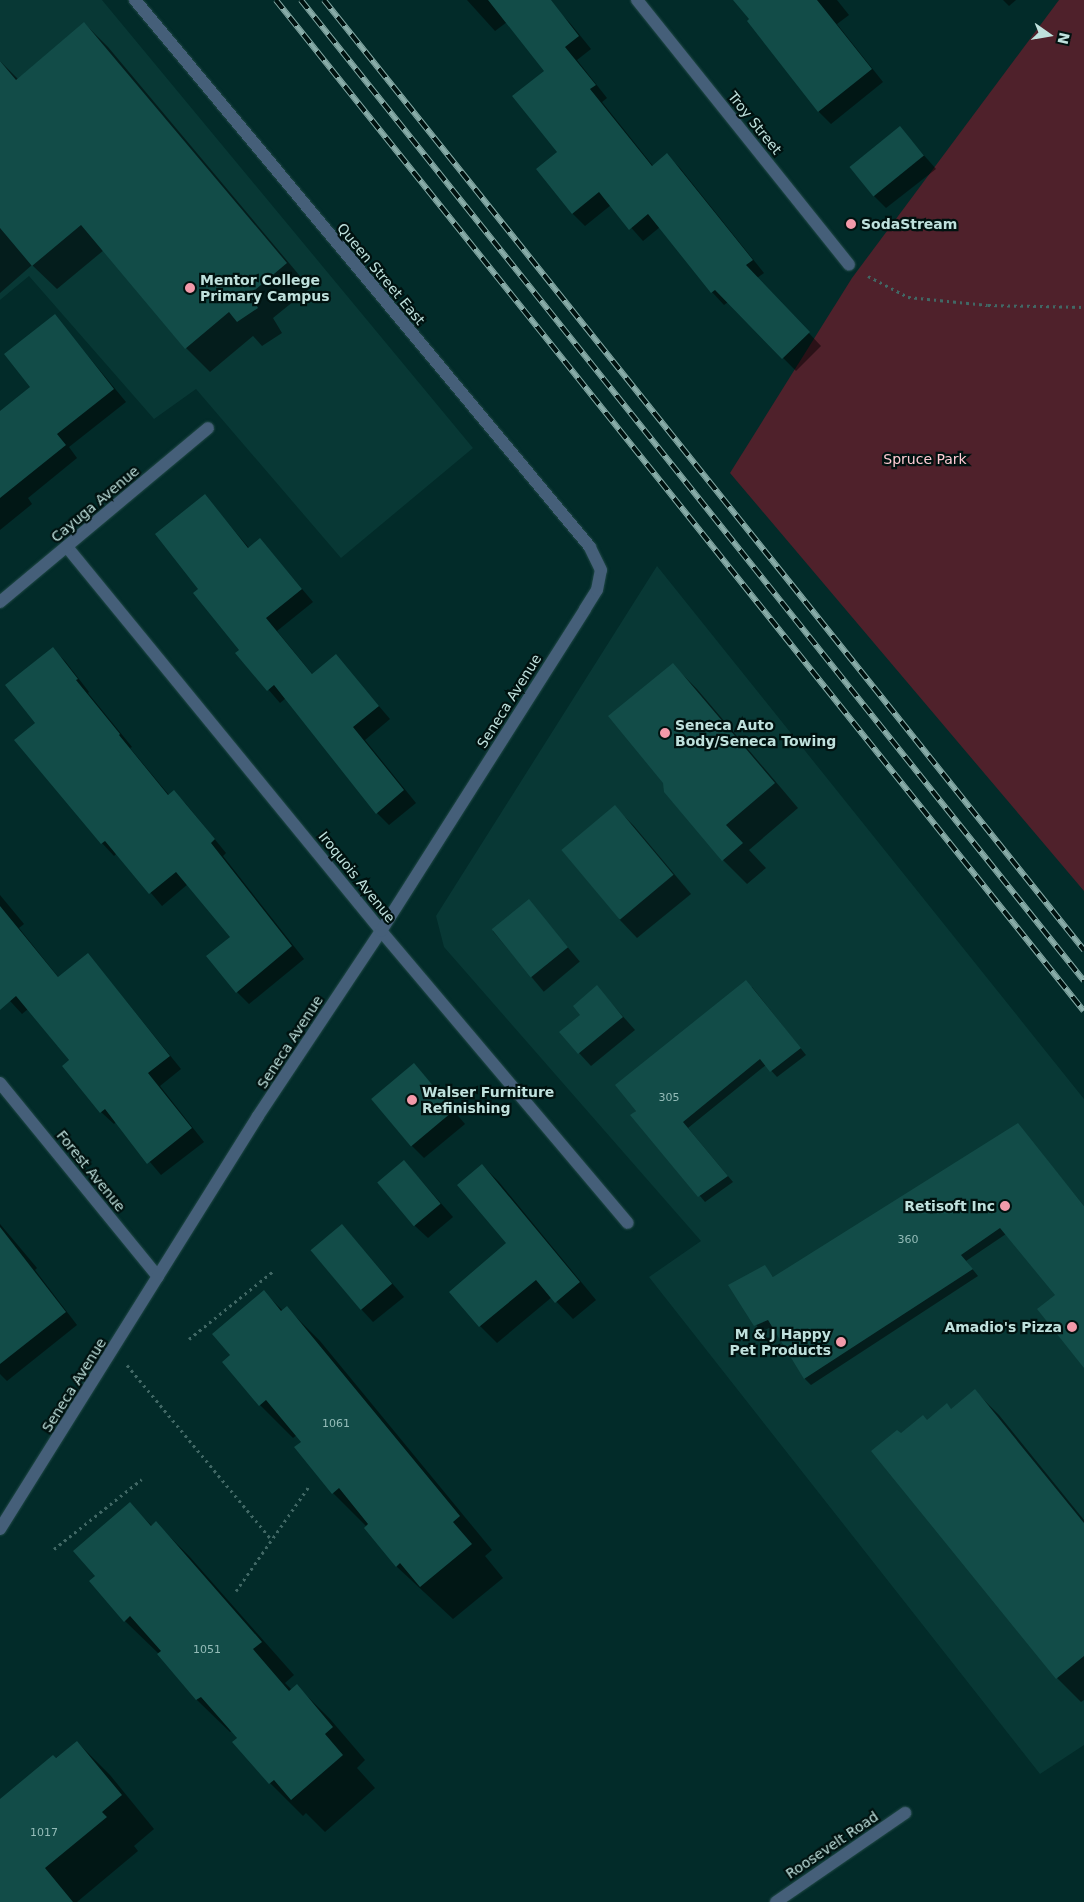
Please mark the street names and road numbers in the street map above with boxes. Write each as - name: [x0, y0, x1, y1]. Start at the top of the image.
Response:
- street label: Troy Street: [725, 88, 785, 158]
- street label: Queen Street East: [334, 220, 428, 328]
- street label: Cayuga Avenue: [48, 462, 142, 546]
- street label: Seneca Avenue: [473, 651, 545, 751]
- street label: Iroquois Avenue: [315, 828, 399, 926]
- street label: Seneca Avenue: [254, 992, 326, 1092]
- street label: Forest Avenue: [53, 1127, 129, 1215]
- street label: Seneca Avenue: [38, 1335, 110, 1435]
- street label: Roosevelt Road: [783, 1808, 881, 1882]

